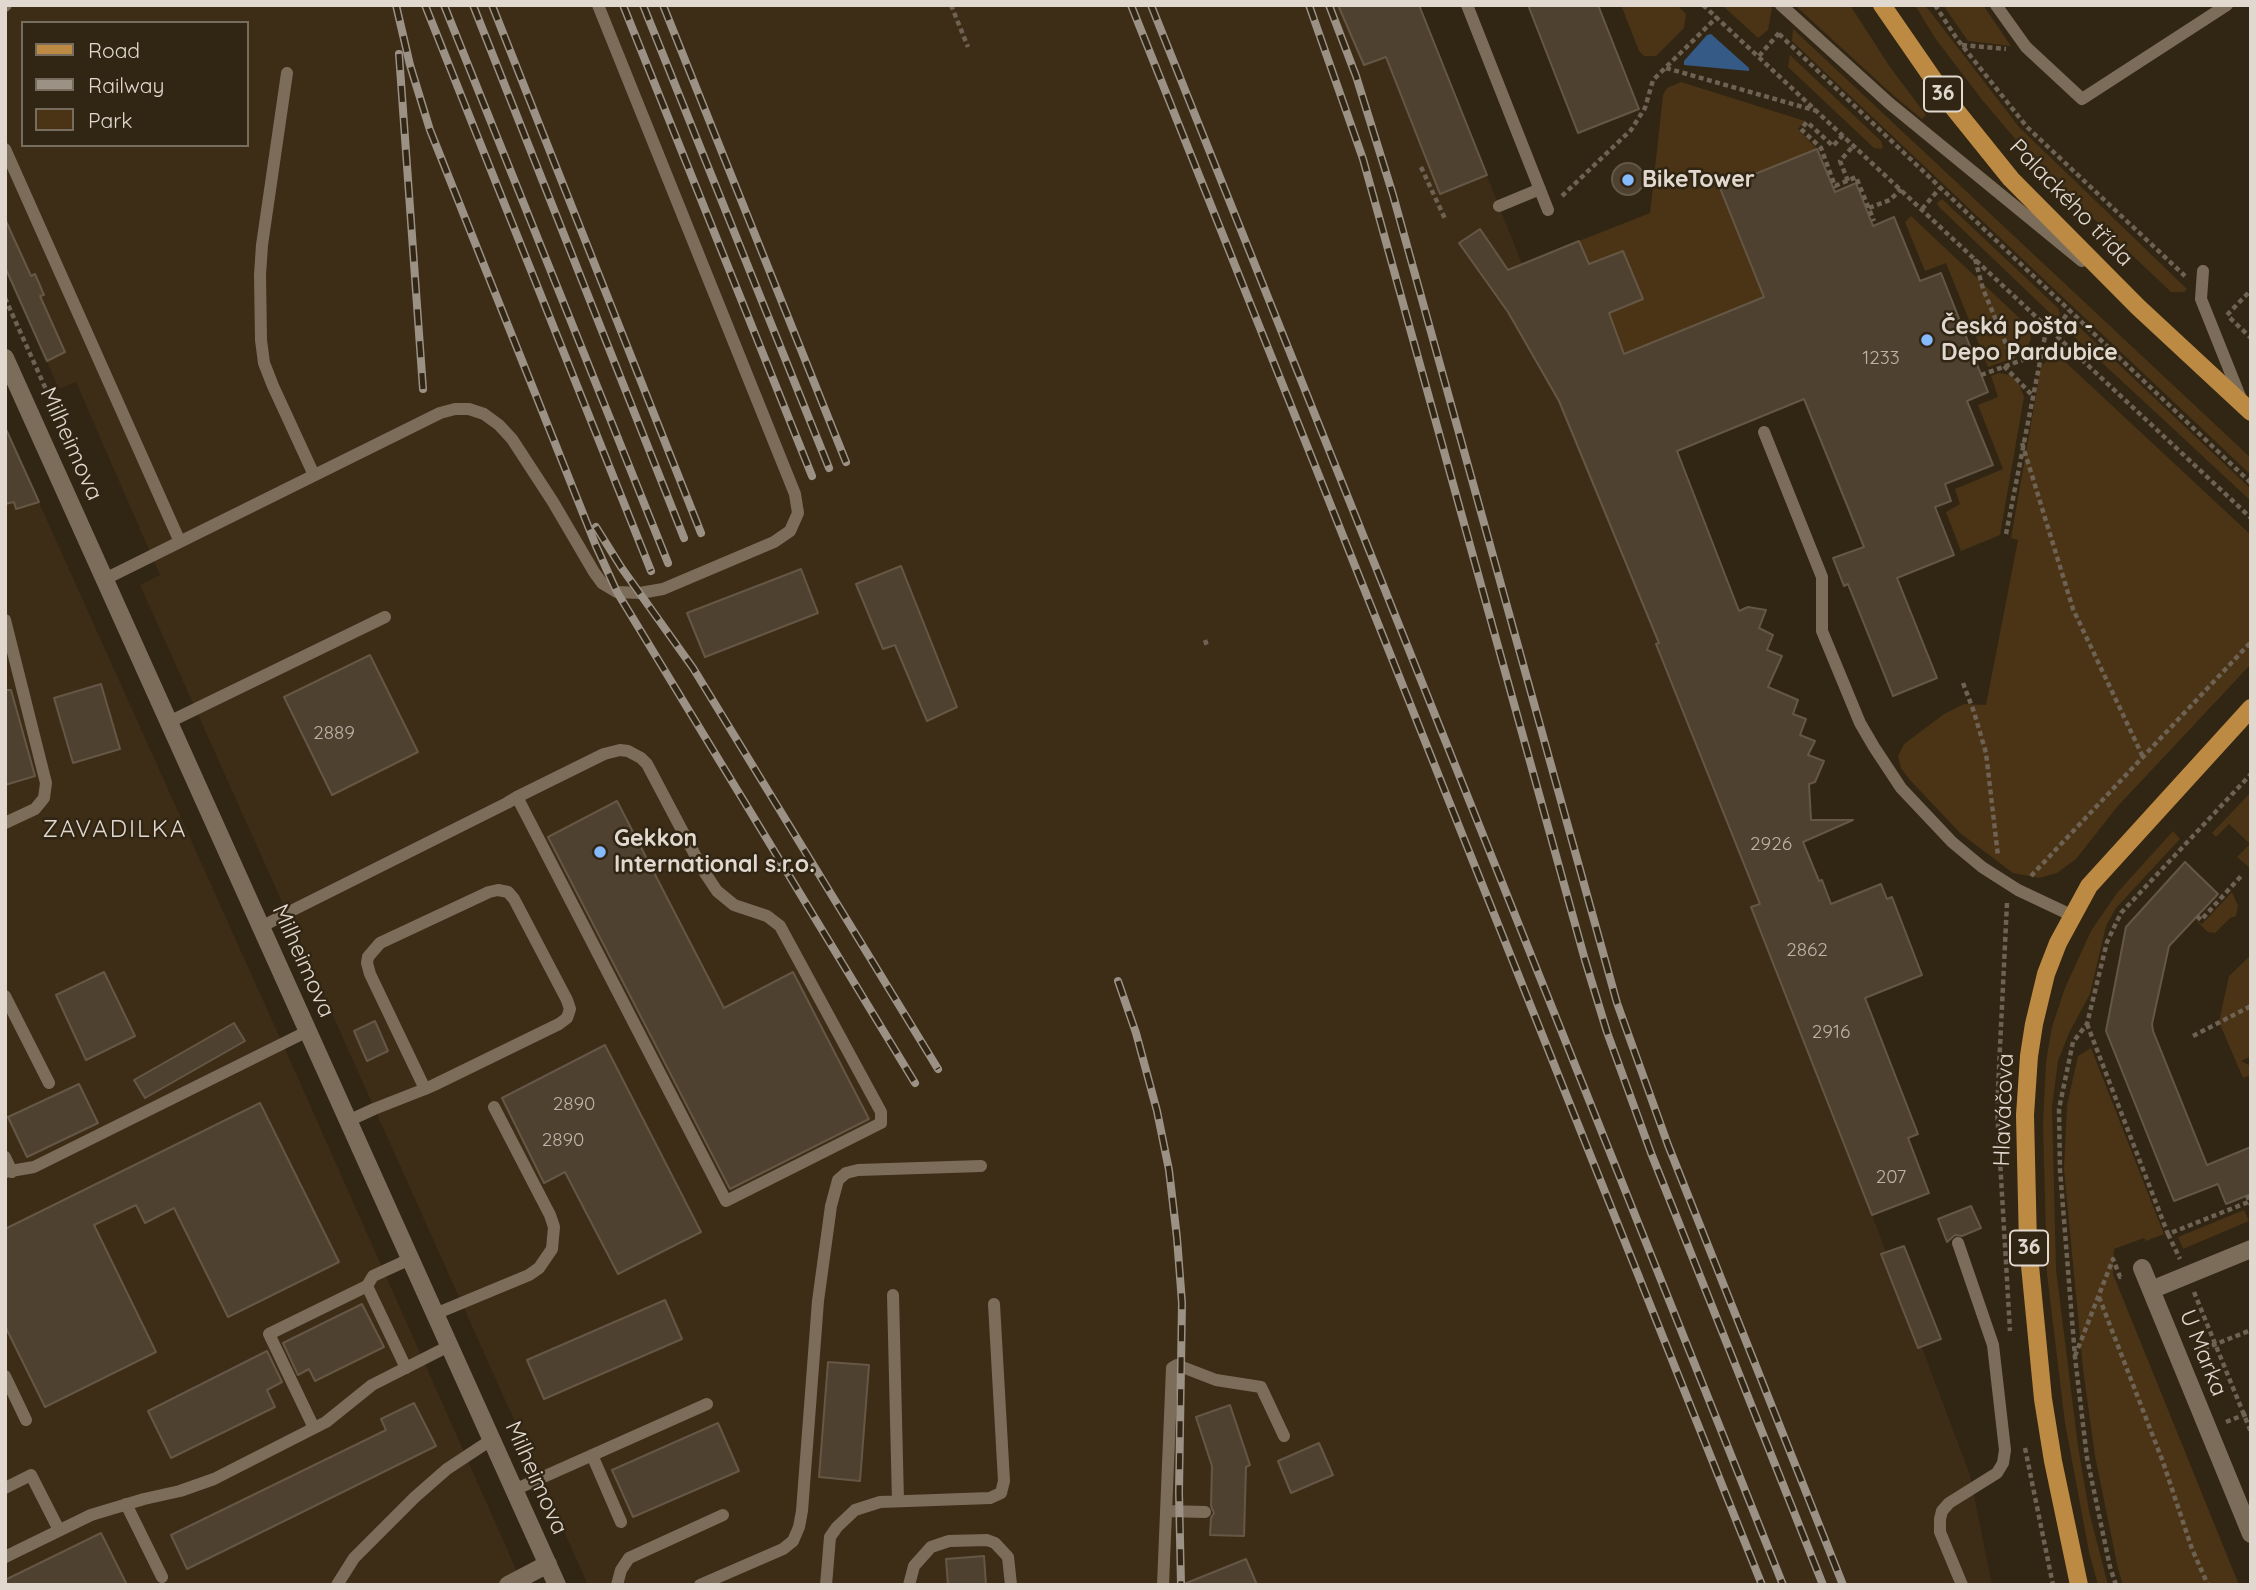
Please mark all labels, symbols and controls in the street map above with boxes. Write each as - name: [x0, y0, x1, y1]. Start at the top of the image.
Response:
- legend: [21, 21, 248, 147]
- text: Road: [88, 37, 140, 63]
- text: Railway: [88, 72, 164, 98]
- road number: 36: [1924, 76, 1962, 112]
- text: Park: [88, 107, 132, 133]
- street label: Palackého třída: [2003, 134, 2139, 272]
- place label: BikeTower: [1642, 166, 1755, 194]
- marker: BikeTower: [1620, 172, 1636, 188]
- place label: Česká pošta - Depo Pardubice: [1941, 313, 2118, 367]
- marker: Česká pošta - Depo Pardubice: [1919, 332, 1935, 348]
- house number: 1233: [1862, 347, 1900, 369]
- street label: Milheimova: [34, 383, 108, 505]
- house number: 2889: [313, 722, 355, 744]
- district label: ZAVADILKA: [44, 816, 186, 844]
- place label: Gekkon International s.r.o.: [614, 825, 815, 879]
- house number: 2926: [1750, 833, 1792, 855]
- marker: Gekkon International s.r.o.: [592, 844, 608, 860]
- street label: Milheimova: [266, 900, 340, 1022]
- house number: 2862: [1786, 939, 1828, 961]
- house number: 2916: [1812, 1021, 1850, 1043]
- street label: Hlaváčova: [1988, 1053, 2020, 1167]
- house number: 2890: [553, 1093, 595, 1115]
- house number: 2890: [542, 1129, 584, 1151]
- house number: 207: [1876, 1166, 1906, 1188]
- road number: 36: [2010, 1230, 2048, 1266]
- street label: U Marka: [2173, 1306, 2233, 1400]
- street label: Milheimova: [499, 1417, 573, 1539]

